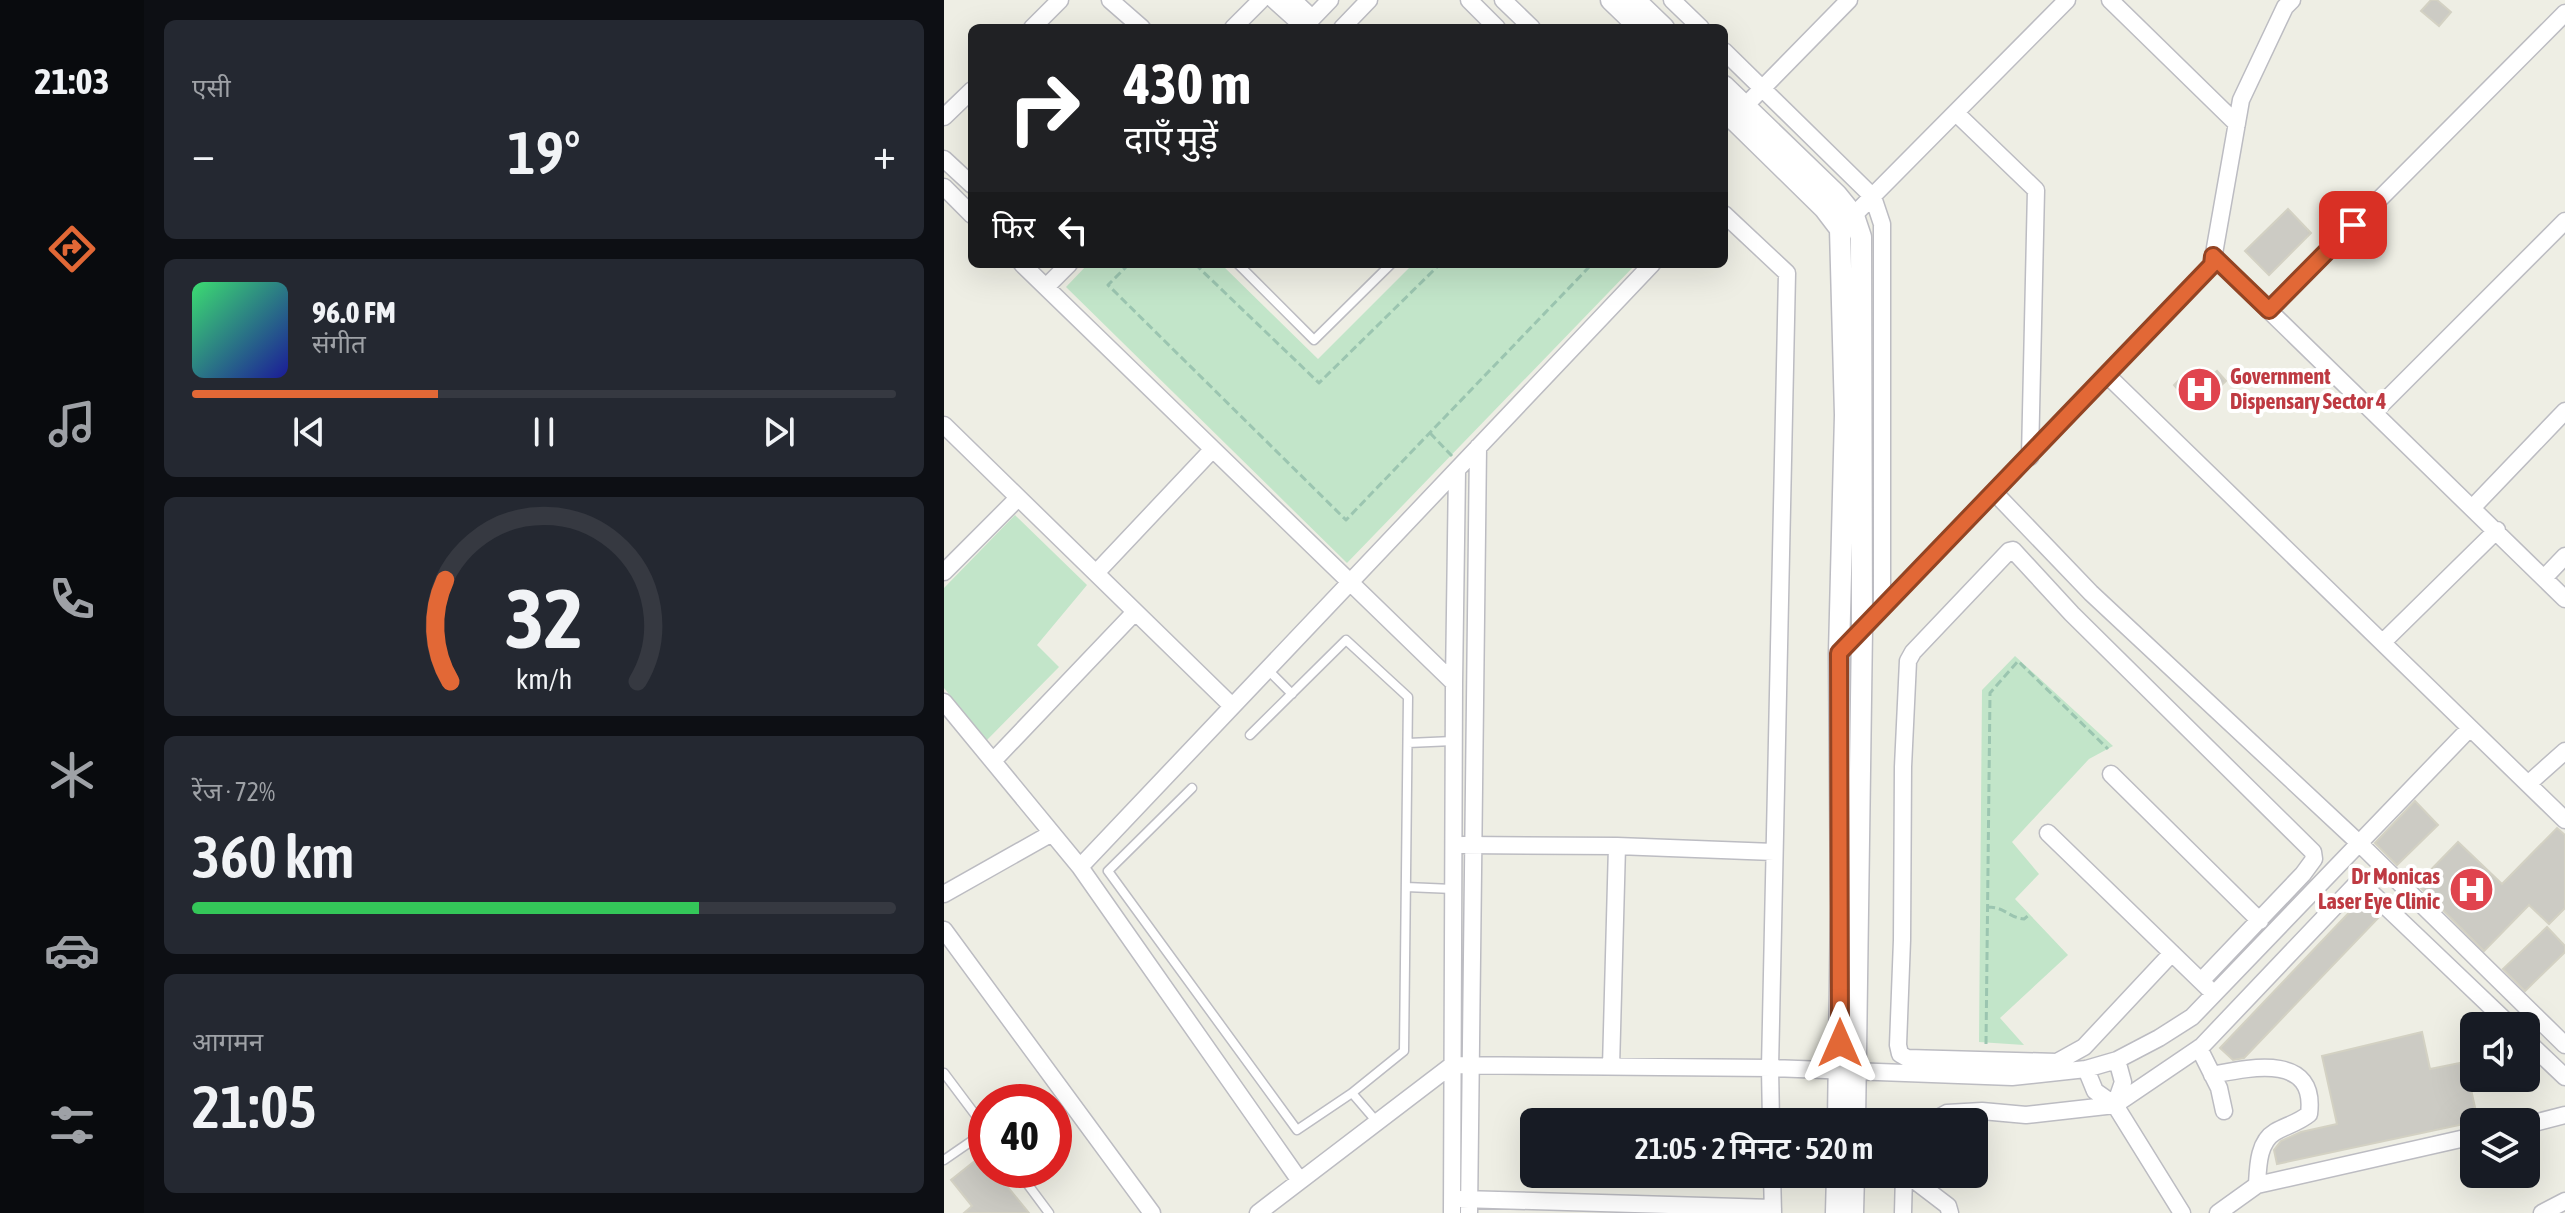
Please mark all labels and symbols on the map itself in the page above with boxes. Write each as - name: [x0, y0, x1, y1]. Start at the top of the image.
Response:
- pin: [2319, 191, 2387, 259]
- place label: Government Dispensary Sector 4: [2230, 363, 2386, 414]
- hospital icon: Government Dispensary Sector 4: [2175, 365, 2223, 413]
- place label: Dr Monicas Laser Eye Clinic: [2318, 863, 2441, 914]
- hospital icon: Dr Monicas Laser Eye Clinic: [2447, 865, 2495, 913]
- position arrow: [1798, 1001, 1882, 1085]
- speed limit sign: 40: [968, 1084, 1072, 1188]

